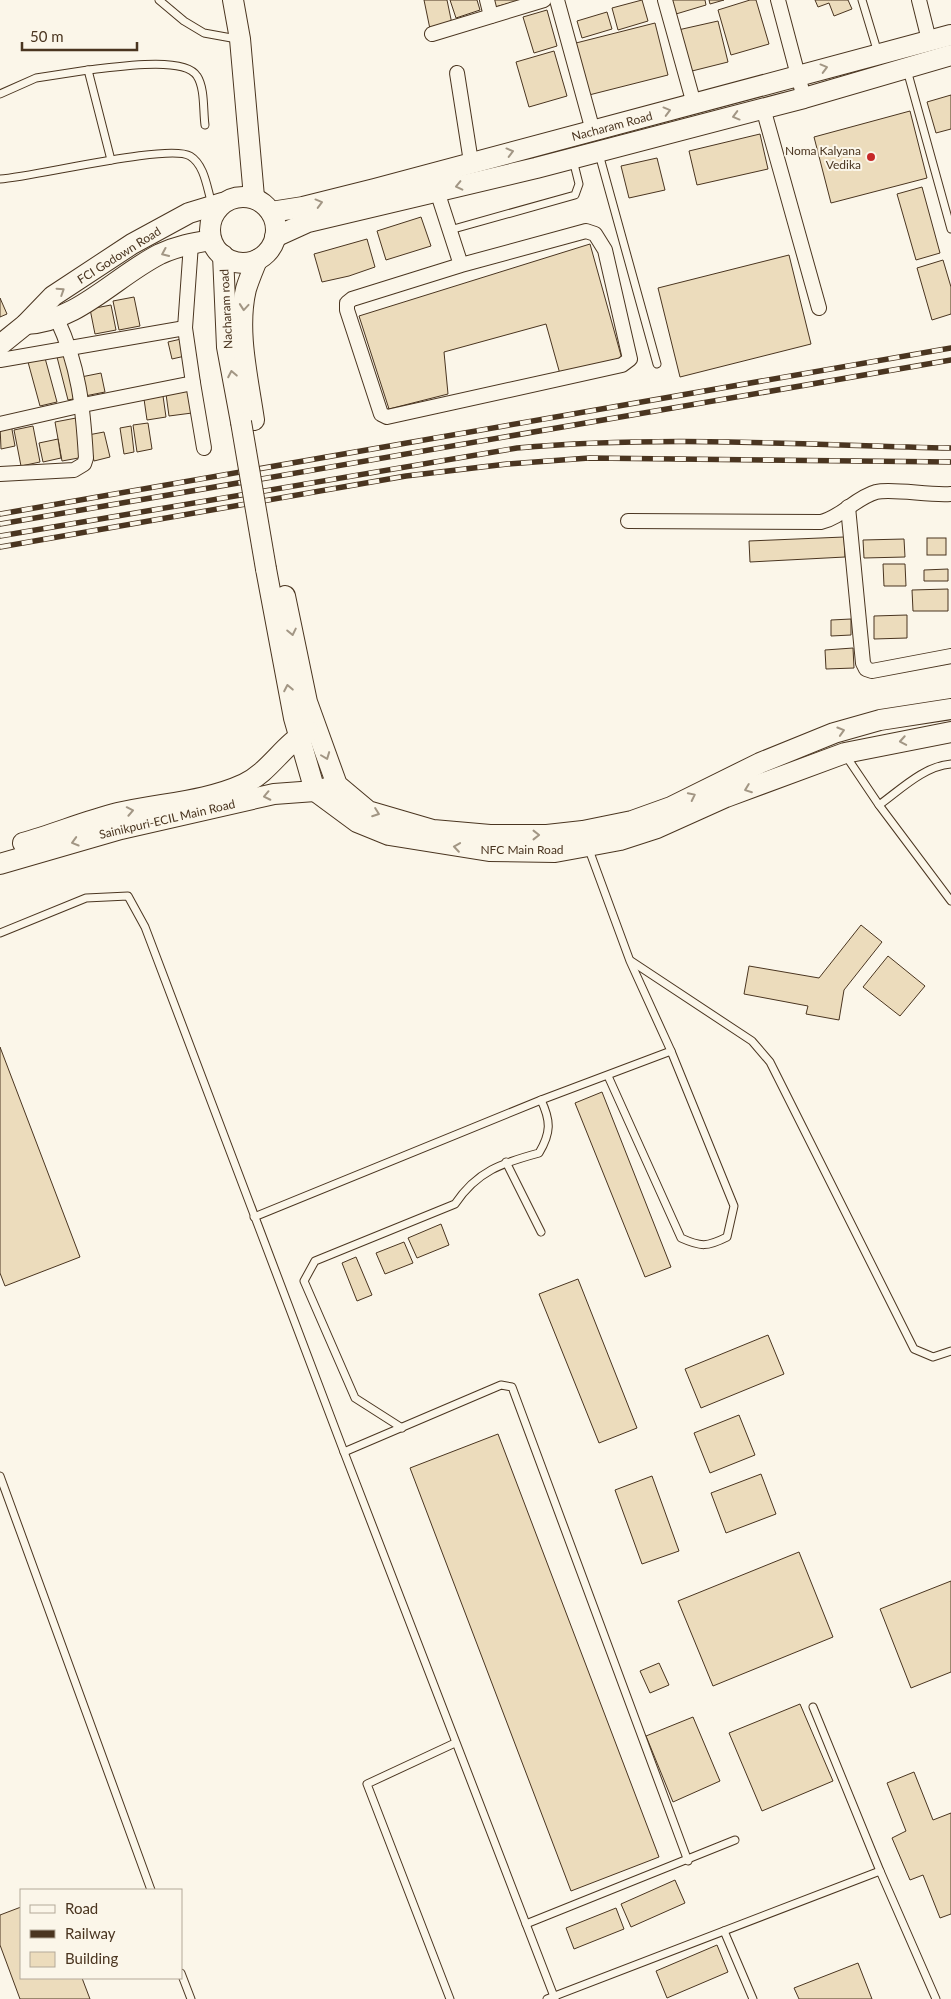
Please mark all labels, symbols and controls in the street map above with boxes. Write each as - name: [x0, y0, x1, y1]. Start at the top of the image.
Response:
- scale bar: [22, 20, 138, 52]
- text: 50 m: [30, 27, 64, 45]
- one-way arrow: [820, 63, 829, 74]
- one-way arrow: [663, 106, 672, 117]
- street label: Nacharam Road: [570, 108, 654, 144]
- one-way arrow: [732, 110, 740, 120]
- place label: Noma Kalyana Vedika: [785, 143, 861, 172]
- one-way arrow: [506, 147, 514, 157]
- marker: Noma Kalyana Vedika: [865, 151, 877, 163]
- one-way arrow: [455, 180, 464, 191]
- one-way arrow: [315, 198, 324, 209]
- street label: FCI Godown Road: [74, 223, 164, 287]
- one-way arrow: [161, 246, 170, 257]
- street label: Nacharam road: [216, 269, 236, 349]
- one-way arrow: [56, 288, 65, 297]
- one-way arrow: [239, 303, 250, 311]
- one-way arrow: [228, 369, 238, 378]
- one-way arrow: [287, 627, 297, 636]
- one-way arrow: [284, 684, 294, 693]
- one-way arrow: [836, 727, 844, 737]
- one-way arrow: [899, 735, 907, 745]
- one-way arrow: [320, 751, 330, 760]
- one-way arrow: [744, 783, 753, 793]
- one-way arrow: [262, 790, 271, 801]
- one-way arrow: [687, 792, 696, 803]
- street label: Sainikpuri-ECIL Main Road: [97, 796, 237, 842]
- one-way arrow: [126, 806, 135, 817]
- one-way arrow: [371, 807, 380, 817]
- one-way arrow: [532, 830, 540, 840]
- one-way arrow: [71, 837, 80, 847]
- one-way arrow: [453, 842, 461, 853]
- street label: NFC Main Road: [480, 842, 564, 857]
- legend: [20, 1889, 182, 1979]
- text: Road: [65, 1899, 98, 1917]
- text: Railway: [65, 1924, 116, 1942]
- text: Building: [65, 1949, 118, 1967]

